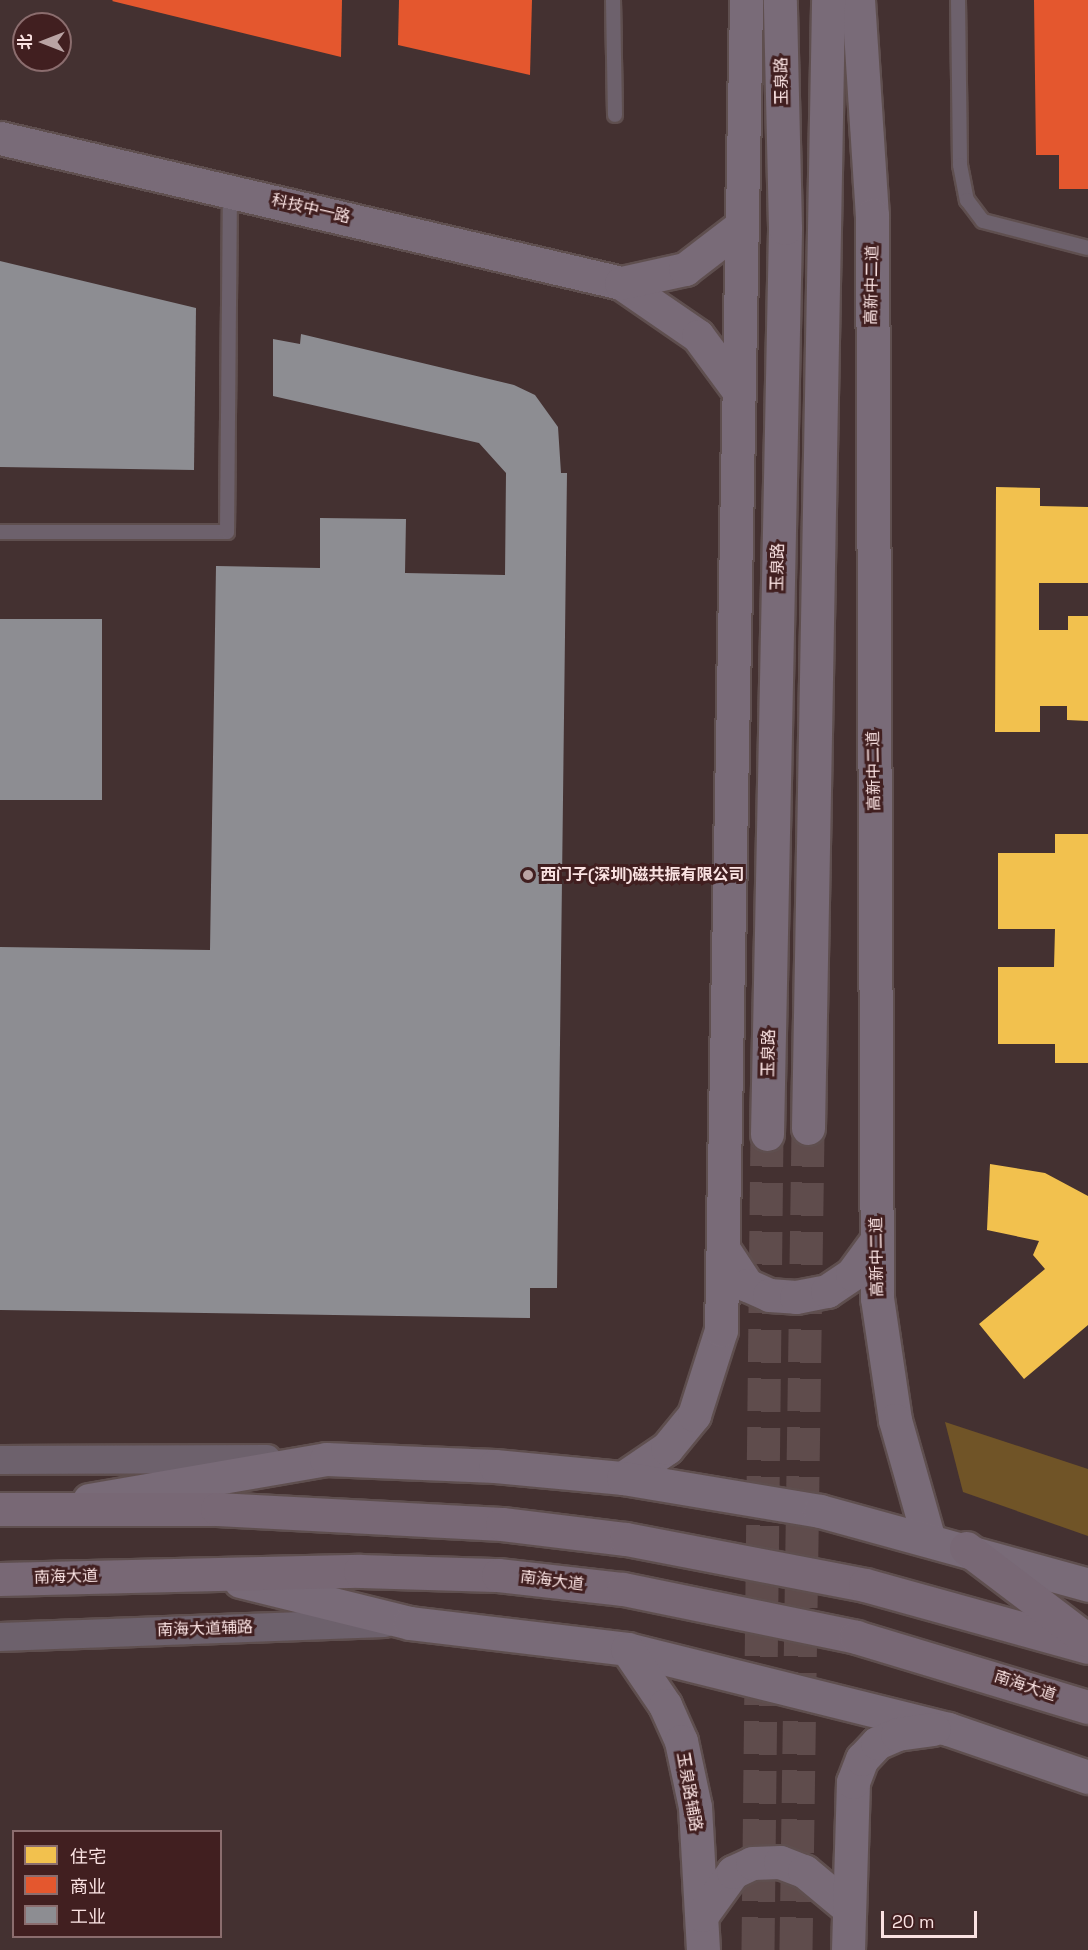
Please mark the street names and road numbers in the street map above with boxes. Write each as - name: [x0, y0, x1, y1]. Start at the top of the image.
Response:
- street label: 玉泉路: [772, 57, 792, 105]
- street label: 科技中一路: [270, 191, 352, 227]
- street label: 高新中二道: [862, 245, 882, 325]
- street label: 玉泉路: [768, 543, 788, 591]
- street label: 高新中二道: [864, 731, 884, 811]
- street label: 玉泉路: [759, 1029, 779, 1077]
- street label: 高新中二道: [867, 1217, 887, 1297]
- street label: 南海大道: [34, 1566, 98, 1588]
- street label: 南海大道: [519, 1568, 585, 1594]
- street label: 南海大道辅路: [157, 1618, 253, 1640]
- street label: 南海大道: [992, 1667, 1058, 1705]
- street label: 玉泉路辅路: [673, 1751, 705, 1833]

